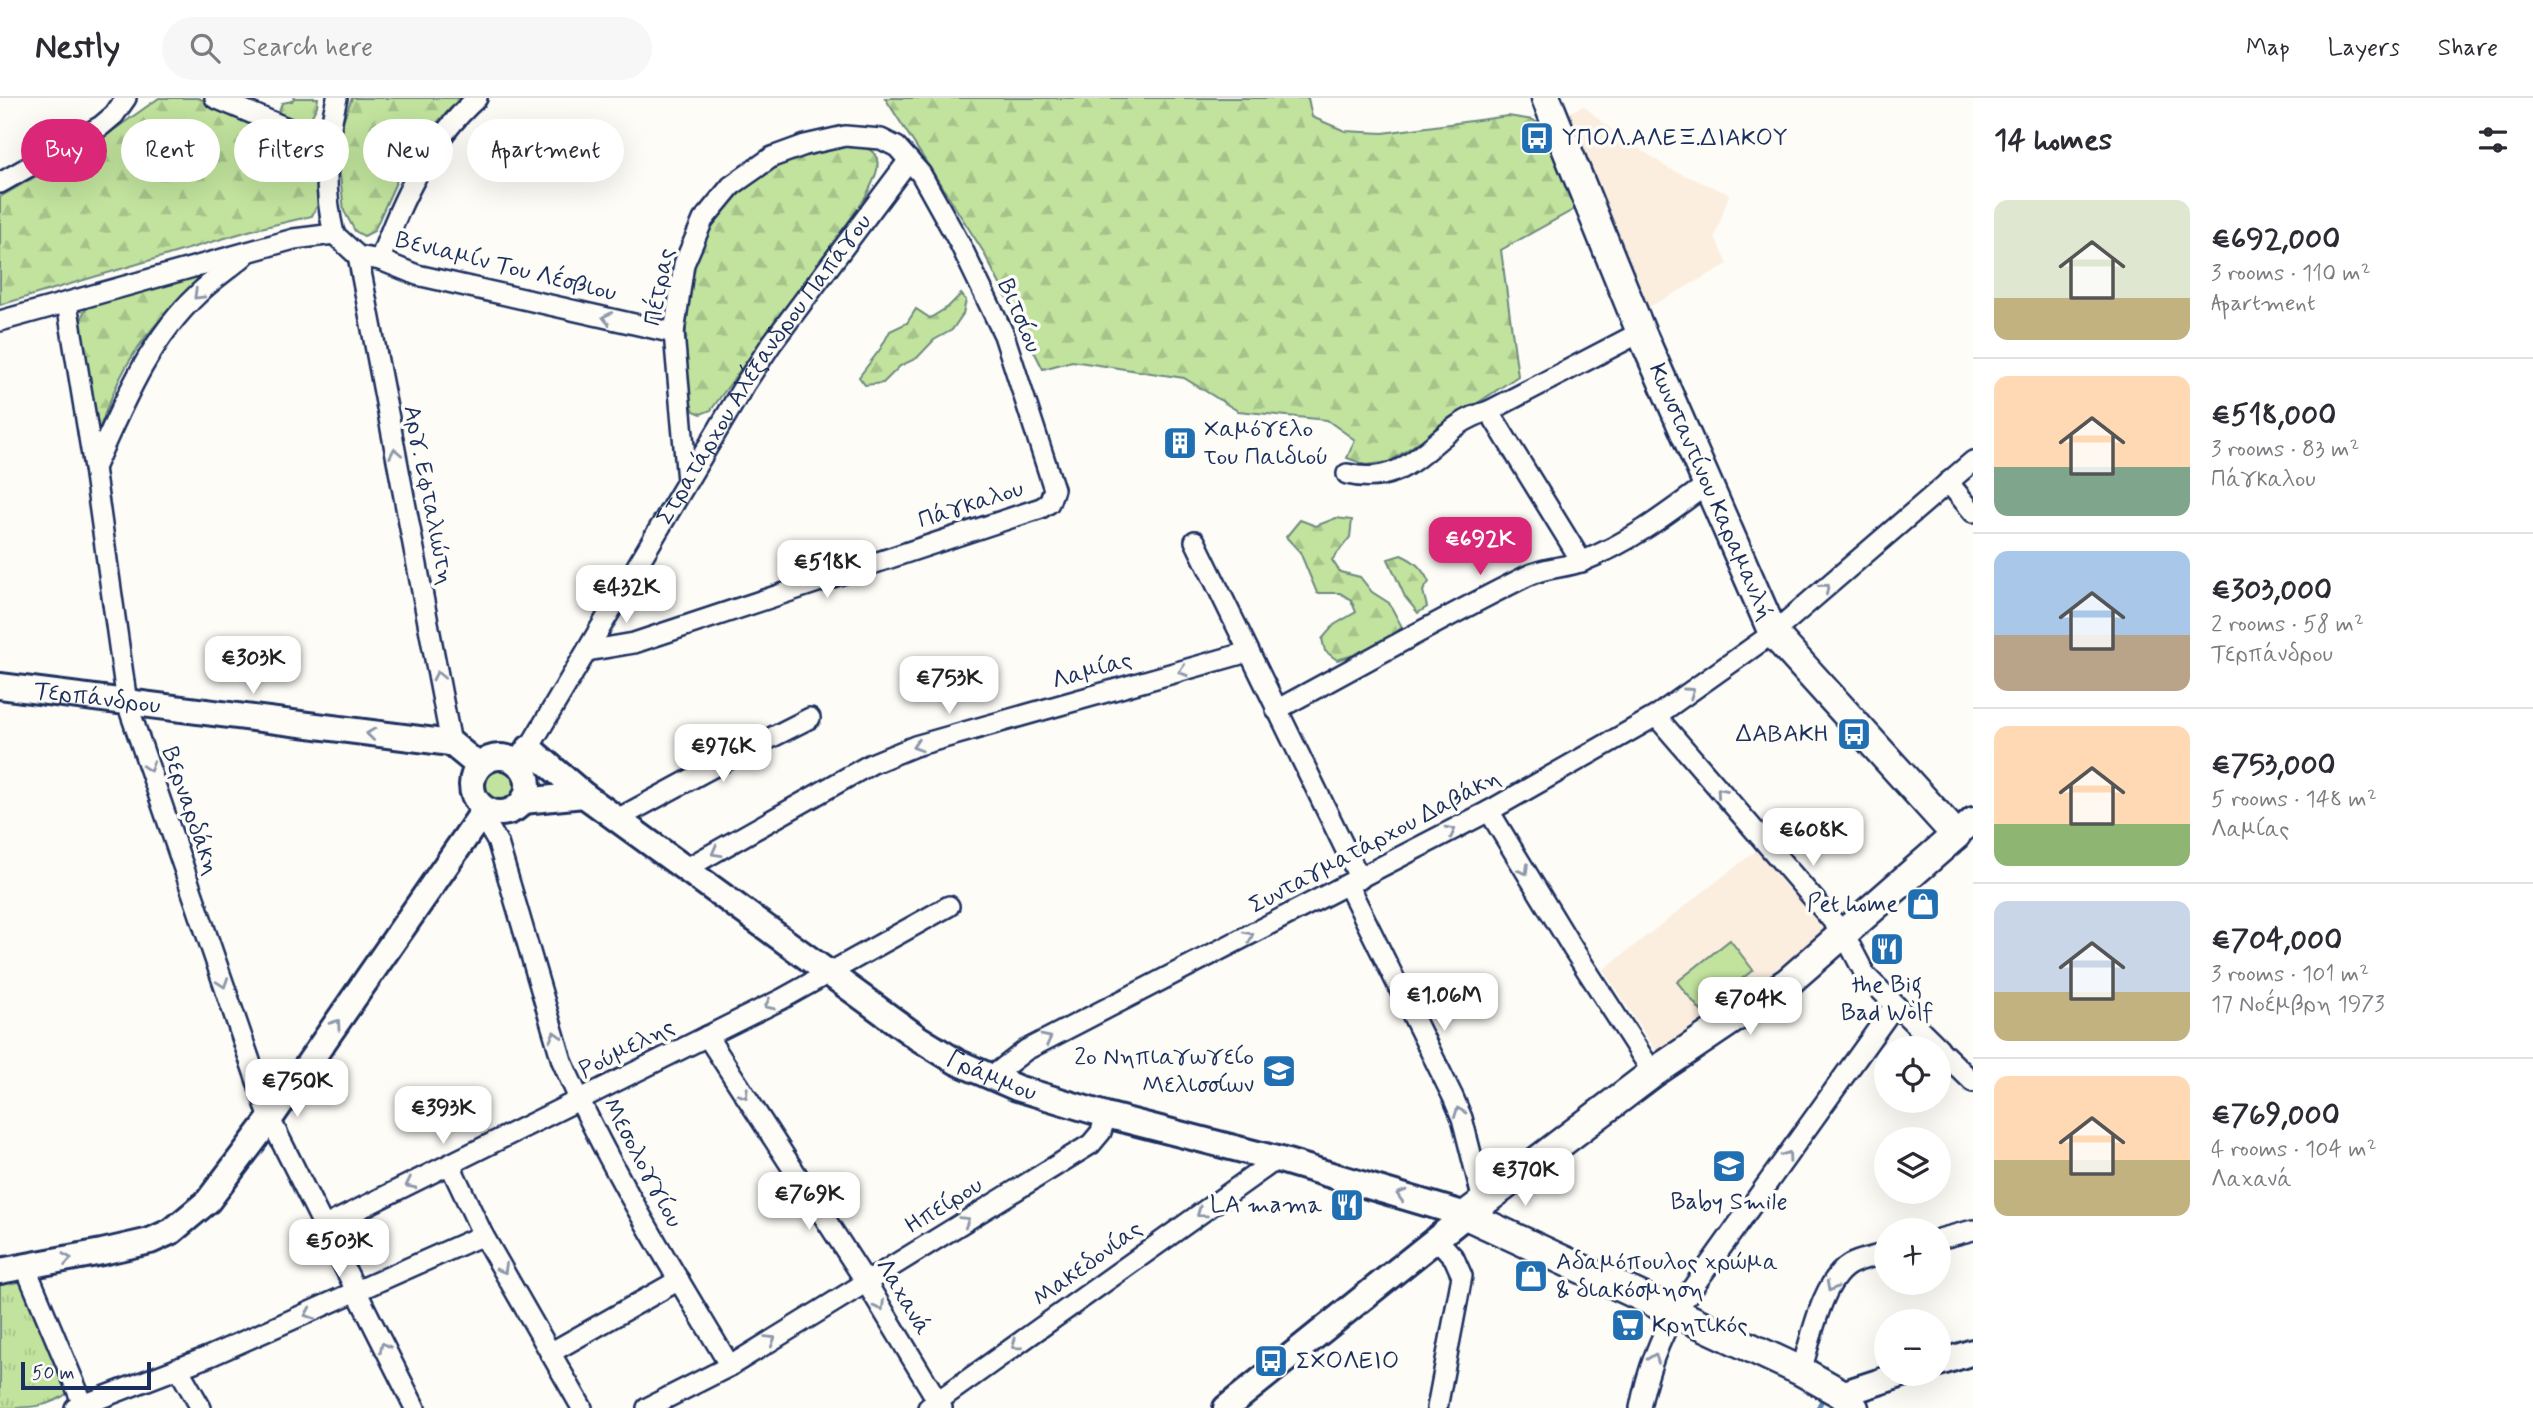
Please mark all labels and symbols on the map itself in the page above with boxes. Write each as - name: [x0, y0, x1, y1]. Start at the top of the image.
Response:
- bus stop icon: ΥΠΟΛ.ΑΛΕΞ.ΔΙΑΚΟΥ: [1518, 119, 1556, 157]
- place label: ΥΠΟΛ.ΑΛΕΞ.ΔΙΑΚΟΥ: [1562, 123, 1788, 154]
- street label: Στρατάρχου Αλέξανδρου Παπάγου: [649, 208, 879, 530]
- street label: Βενιαμίν Του Λέσβιου: [392, 224, 620, 309]
- street label: Πέτρας: [636, 245, 683, 328]
- street label: Βιτσίου: [990, 274, 1048, 358]
- one-way arrow: [193, 287, 206, 299]
- one-way arrow: [601, 312, 613, 326]
- street label: Κωνσταντίνου Καραμανλή: [1641, 359, 1781, 625]
- street label: Αργ. Εφταλιώτη: [395, 403, 461, 587]
- place label: Χαμόγελο του Παιδιού: [1203, 414, 1328, 473]
- building icon: Χαμόγελο του Παιδιού: [1161, 424, 1199, 462]
- one-way arrow: [389, 447, 404, 459]
- street label: Πάγκαλου: [914, 473, 1028, 537]
- pin: €692K: [1431, 518, 1529, 577]
- pin: €518K: [778, 540, 876, 600]
- pin: €432K: [577, 566, 675, 625]
- one-way arrow: [1817, 584, 1830, 596]
- pin: €303K: [204, 636, 302, 696]
- street label: Λαμίας: [1048, 645, 1136, 697]
- pin: €753K: [900, 656, 998, 716]
- one-way arrow: [1177, 663, 1189, 677]
- one-way arrow: [431, 670, 446, 682]
- street label: Τερπάνδρου: [32, 675, 162, 722]
- one-way arrow: [1682, 688, 1695, 700]
- bus stop icon: ΔΑΒΑΚΗ: [1835, 715, 1873, 753]
- place label: ΔΑΒΑΚΗ: [1736, 719, 1829, 750]
- pin: €976K: [674, 724, 772, 784]
- one-way arrow: [365, 726, 377, 741]
- one-way arrow: [911, 738, 923, 753]
- street label: Βερναρδάκη: [154, 743, 226, 879]
- one-way arrow: [141, 761, 155, 773]
- street label: Συνταγματάρχου Δαβάκη: [1244, 763, 1506, 921]
- one-way arrow: [1717, 787, 1729, 800]
- pin: €608K: [1764, 808, 1862, 868]
- one-way arrow: [1444, 826, 1456, 839]
- one-way arrow: [710, 844, 723, 857]
- one-way arrow: [1516, 862, 1529, 875]
- shop icon: Pet home: [1904, 885, 1942, 923]
- place label: Pet home: [1807, 889, 1898, 920]
- one-way arrow: [1242, 930, 1254, 944]
- restaurant icon: the Big Bad Wolf: [1868, 930, 1906, 968]
- place label: the Big Bad Wolf: [1841, 970, 1933, 1029]
- pin: €1.06M: [1387, 974, 1501, 1033]
- one-way arrow: [215, 976, 229, 988]
- pin: €704K: [1701, 978, 1799, 1037]
- one-way arrow: [764, 997, 776, 1011]
- street label: Ρούμελης: [574, 1012, 680, 1086]
- one-way arrow: [328, 1019, 340, 1032]
- one-way arrow: [548, 1031, 563, 1043]
- one-way arrow: [1040, 1034, 1052, 1048]
- place label: 2ο Νηπιαγωγείο Μελισσίων: [1074, 1042, 1254, 1101]
- street label: Γράμμου: [940, 1043, 1040, 1109]
- school or university icon: 2ο Νηπιαγωγείο Μελισσίων: [1260, 1052, 1298, 1090]
- pin: €750K: [248, 1060, 346, 1119]
- pin: €393K: [394, 1086, 492, 1146]
- one-way arrow: [735, 1086, 748, 1099]
- street label: Μεσολογγίου: [595, 1093, 689, 1233]
- one-way arrow: [1453, 1106, 1467, 1118]
- school or university icon: Baby Smile: [1710, 1147, 1748, 1185]
- pin: €370K: [1476, 1148, 1574, 1208]
- one-way arrow: [1778, 1151, 1791, 1163]
- street label: Ηπείρου: [899, 1170, 989, 1242]
- pin: €769K: [760, 1172, 858, 1232]
- one-way arrow: [405, 1176, 417, 1190]
- restaurant icon: LA mama: [1328, 1186, 1366, 1224]
- place label: Baby Smile: [1670, 1187, 1788, 1218]
- one-way arrow: [1395, 1188, 1407, 1203]
- place label: LA mama: [1210, 1190, 1323, 1221]
- one-way arrow: [1196, 1205, 1209, 1217]
- street label: Μακεδονίας: [1027, 1214, 1149, 1314]
- one-way arrow: [958, 1217, 971, 1230]
- pin: €503K: [290, 1220, 388, 1279]
- place label: Αδαμόπουλος χρώμα & διακόσμηση: [1556, 1247, 1778, 1306]
- one-way arrow: [61, 1252, 73, 1267]
- street label: Λαχανά: [868, 1253, 938, 1341]
- shop icon: Αδαμόπουλος χρώμα & διακόσμηση: [1512, 1257, 1550, 1295]
- one-way arrow: [494, 1262, 507, 1275]
- one-way arrow: [1826, 1280, 1839, 1292]
- one-way arrow: [872, 1298, 885, 1311]
- one-way arrow: [304, 1306, 316, 1320]
- supermarket icon: Κρητικός: [1609, 1306, 1647, 1344]
- place label: Κρητικός: [1652, 1310, 1748, 1341]
- one-way arrow: [764, 1336, 777, 1349]
- one-way arrow: [1011, 1337, 1024, 1350]
- one-way arrow: [378, 1342, 392, 1354]
- bus stop icon: ΣΧΟΛΕΙΟ: [1252, 1342, 1290, 1380]
- place label: ΣΧΟΛΕΙΟ: [1296, 1346, 1399, 1377]
- one-way arrow: [1645, 1352, 1659, 1364]
- scale bar: [21, 1359, 150, 1391]

